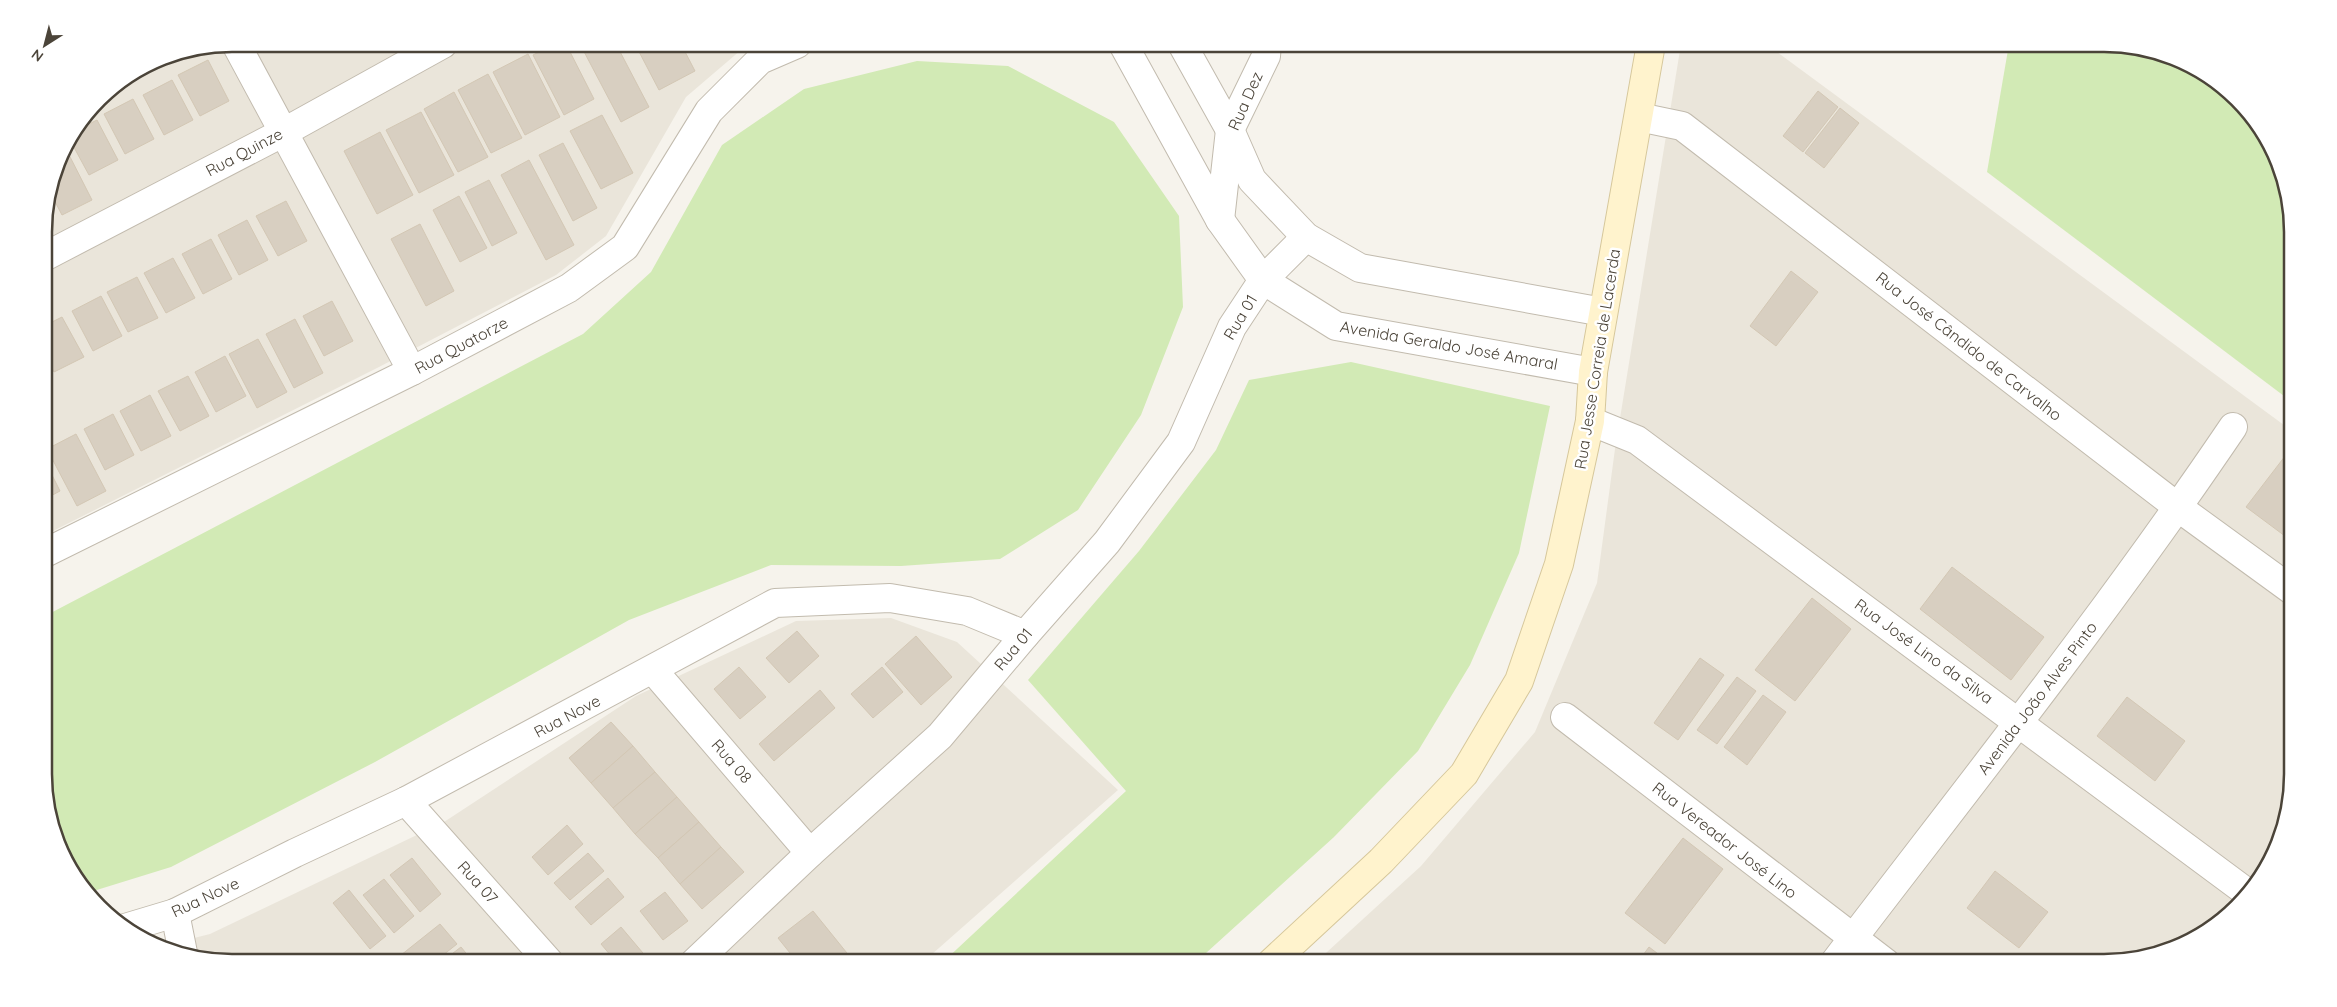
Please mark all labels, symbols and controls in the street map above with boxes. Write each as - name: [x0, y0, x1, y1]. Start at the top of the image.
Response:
- north arrow: [20, 20, 70, 70]
- text: N: [28, 45, 47, 66]
- street label: Rua Dez: [1223, 69, 1267, 133]
- street label: Rua Quinze: [202, 123, 286, 181]
- street label: Rua Jesse Correia de Lacerda: [1570, 247, 1624, 471]
- street label: Rua José Cândido de Carvalho: [1872, 267, 2066, 425]
- street label: Rua 01: [1219, 291, 1261, 343]
- street label: Rua Quatorze: [411, 312, 511, 378]
- street label: Avenida Geraldo José Amaral: [1339, 316, 1559, 374]
- street label: Rua José Lino da Silva: [1851, 594, 1997, 708]
- street label: Avenida João Alves Pinto: [1973, 618, 2101, 778]
- street label: Rua 01: [990, 624, 1036, 674]
- street label: Rua Nove: [530, 690, 604, 742]
- street label: Rua 08: [707, 735, 757, 787]
- street label: Rua Vereador José Lino: [1649, 777, 1801, 903]
- street label: Rua 07: [454, 857, 502, 907]
- street label: Rua Nove: [168, 873, 242, 921]

